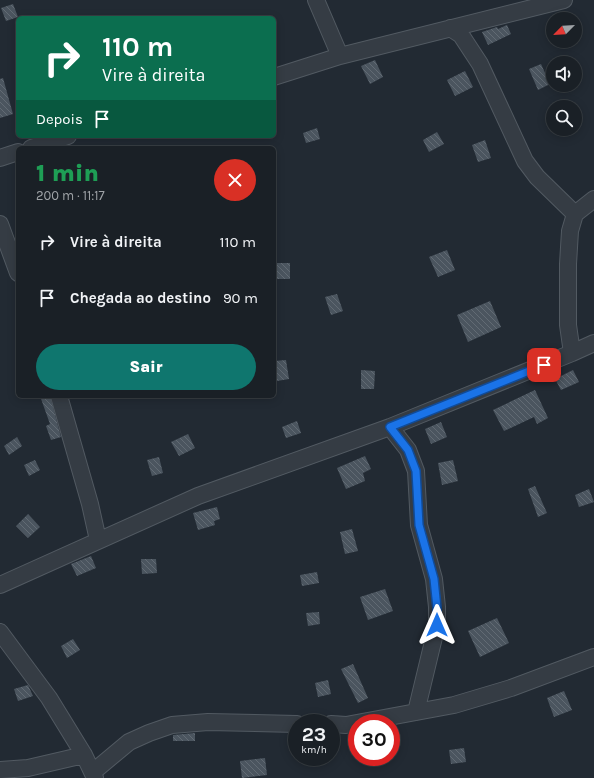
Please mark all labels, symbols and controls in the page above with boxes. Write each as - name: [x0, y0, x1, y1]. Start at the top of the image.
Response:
- north arrow: [546, 12, 582, 48]
- map controls: [546, 12, 582, 136]
- text: 110 m: [102, 30, 173, 63]
- icon: right: [36, 32, 88, 84]
- button: sound: [546, 56, 582, 92]
- text: Vire à direita: [102, 64, 206, 86]
- button: search: [546, 100, 582, 136]
- icon: arrive: [91, 108, 113, 130]
- text: Depois: [36, 110, 83, 128]
- text: 1 min: [36, 159, 99, 187]
- button: close: [214, 159, 256, 201]
- text: 200 m · 11:17: [36, 188, 105, 203]
- icon: right: [36, 231, 58, 253]
- text: Vire à direita: [70, 233, 162, 251]
- text: 110 m: [220, 233, 256, 251]
- icon: arrive: [36, 287, 58, 309]
- text: Chegada ao destino: [70, 289, 211, 307]
- text: 90 m: [223, 289, 258, 307]
- button: Sair: [36, 344, 256, 390]
- pin: [527, 348, 561, 382]
- icon: arrive: [533, 354, 555, 376]
- position arrow: [416, 604, 458, 646]
- speed limit sign: 30: [348, 714, 400, 766]
- text: 23: [302, 723, 326, 746]
- text: km/h: [301, 744, 327, 756]

